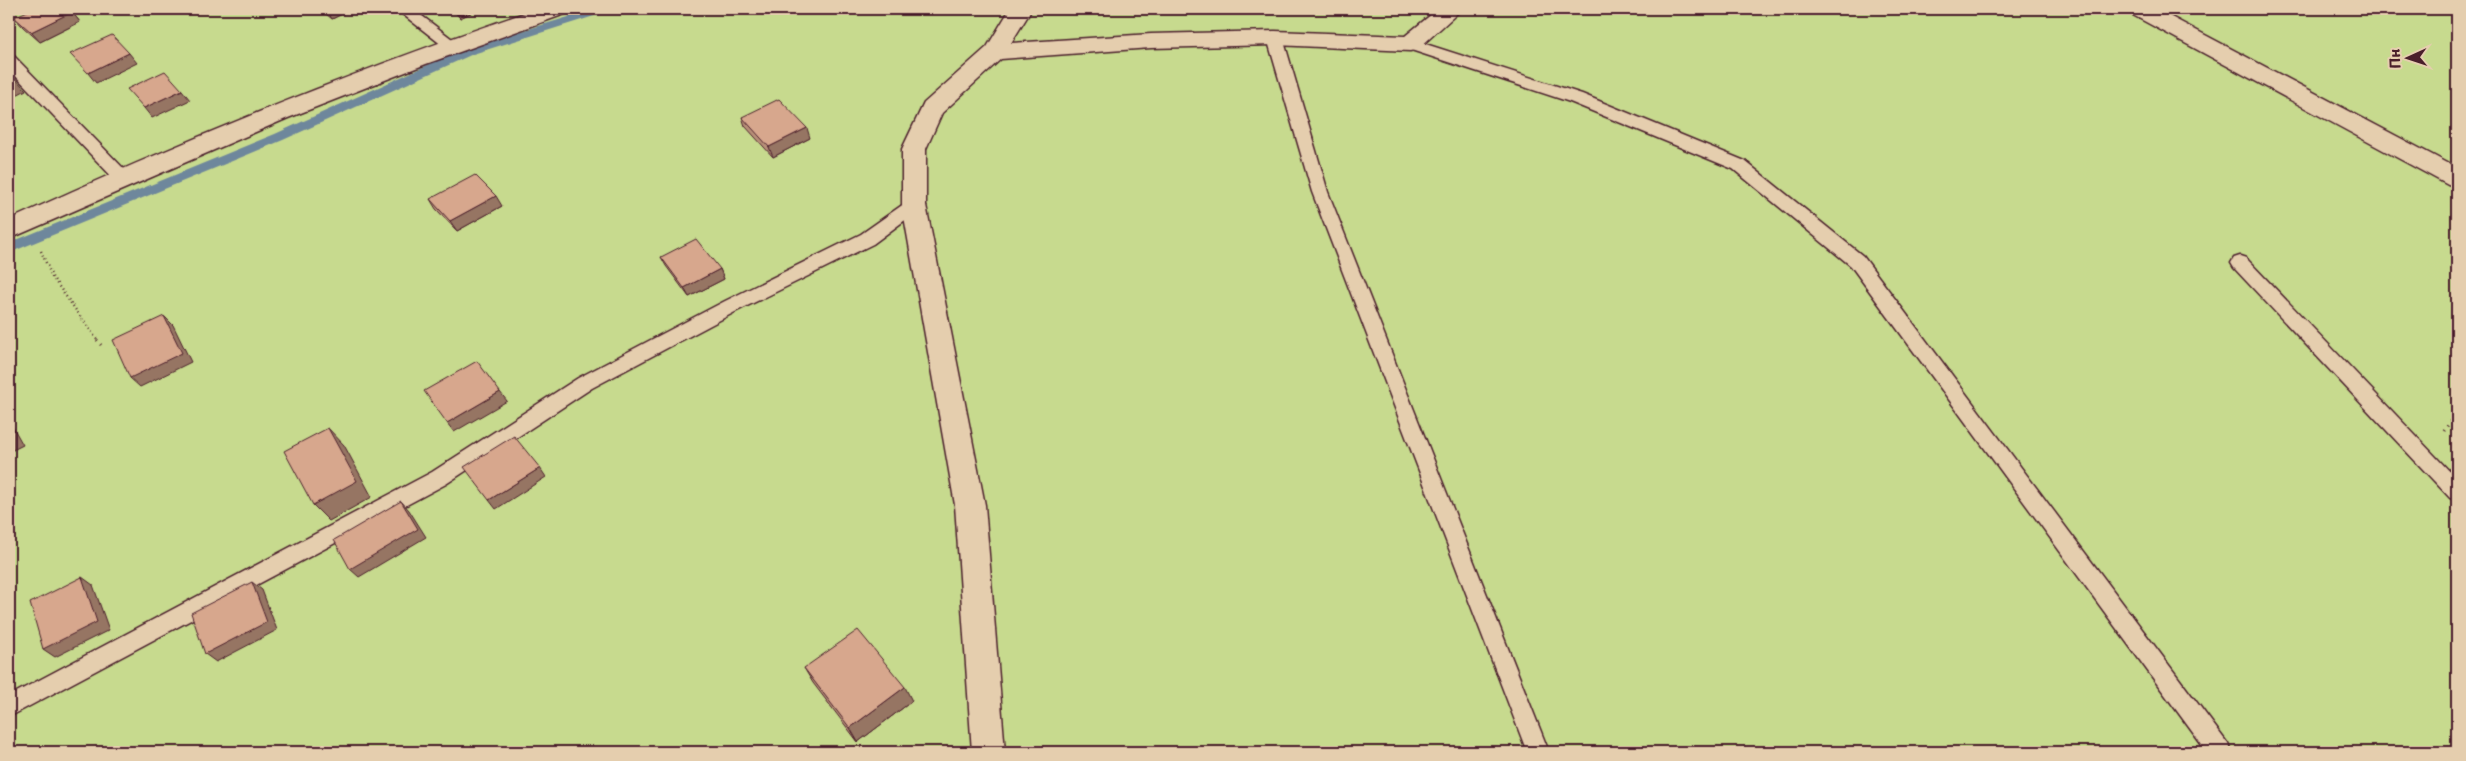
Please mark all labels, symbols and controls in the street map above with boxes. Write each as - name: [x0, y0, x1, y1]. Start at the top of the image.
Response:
- north arrow: [2384, 32, 2434, 82]
- text: Пн: [2384, 48, 2406, 69]

